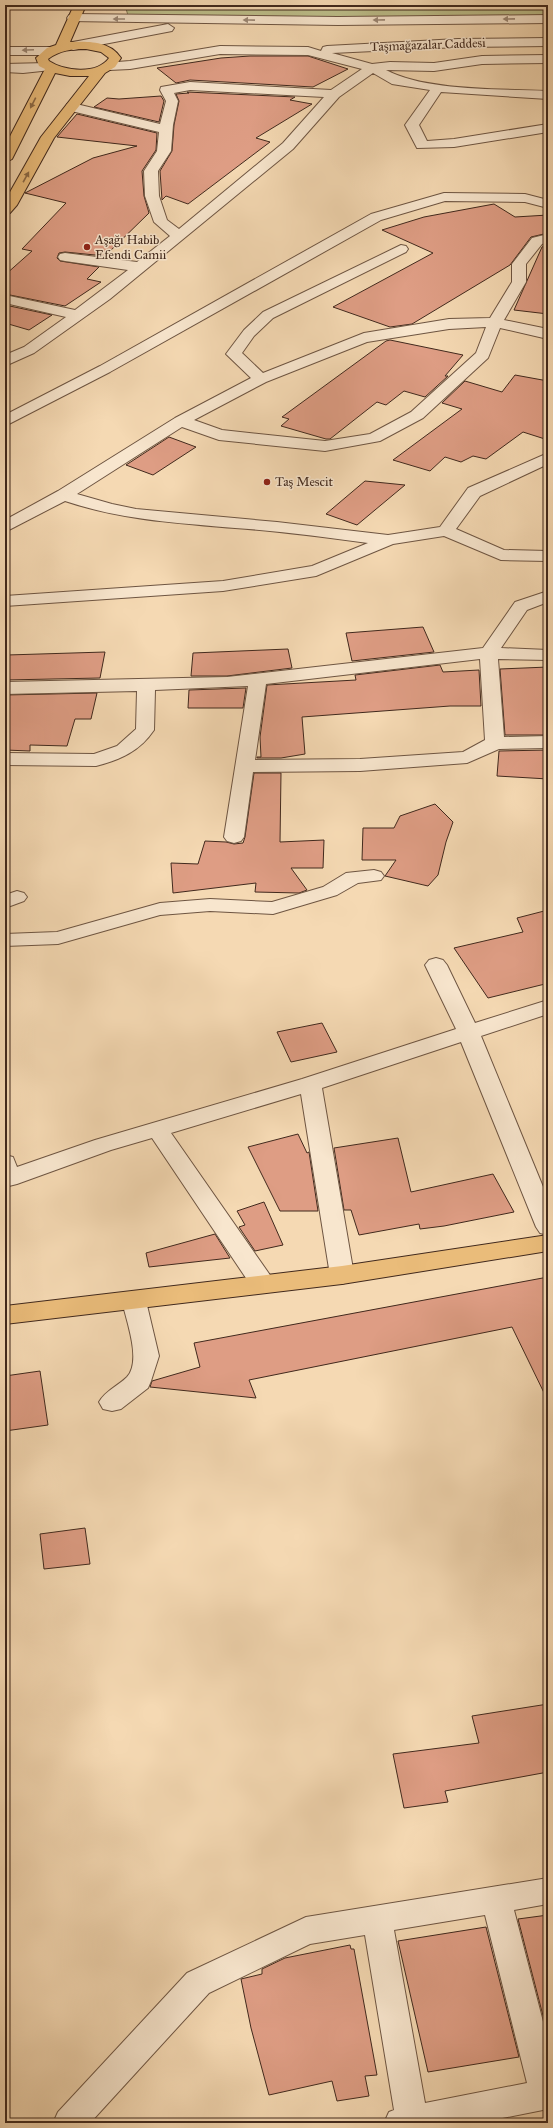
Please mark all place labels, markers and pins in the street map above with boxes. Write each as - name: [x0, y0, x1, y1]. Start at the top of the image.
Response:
- place label: Aşağı Habib Efendi Camii: [94, 232, 167, 263]
- marker: Aşağı Habib Efendi Camii: [82, 242, 92, 252]
- place label: Taş Mescit: [275, 474, 334, 490]
- marker: Taş Mescit: [262, 477, 272, 487]

